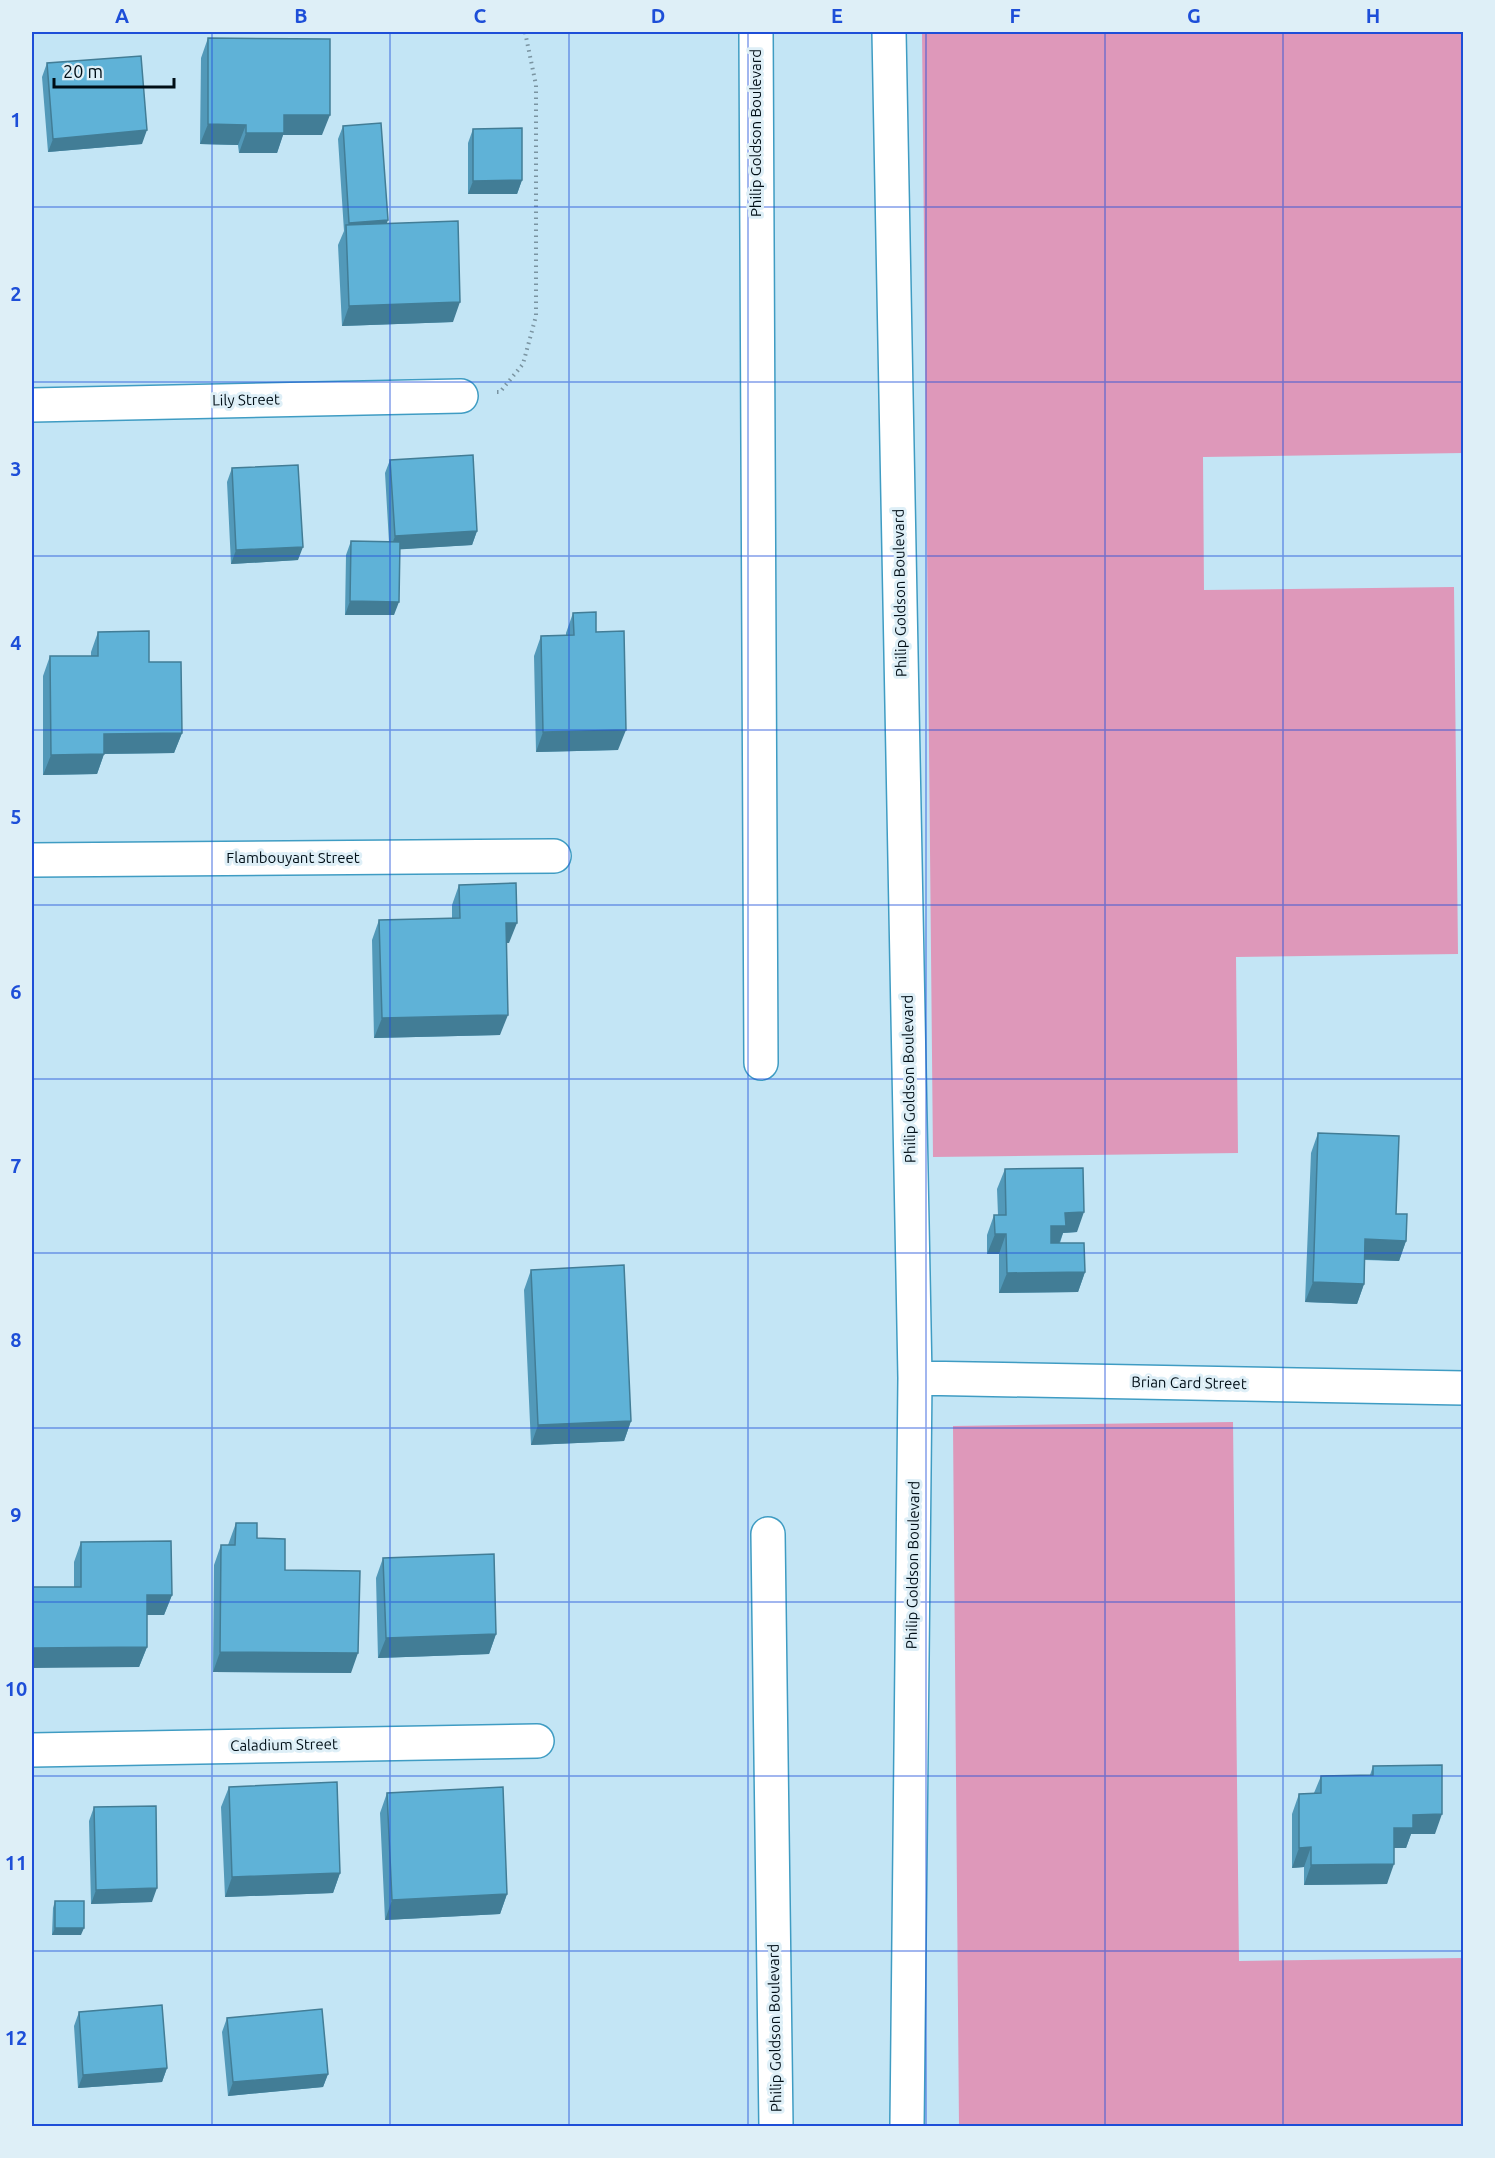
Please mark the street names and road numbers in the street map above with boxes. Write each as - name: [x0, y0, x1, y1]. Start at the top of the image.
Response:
- street label: Philip Goldson Boulevard: [747, 49, 764, 217]
- street label: Lily Street: [212, 390, 280, 409]
- street label: Philip Goldson Boulevard: [890, 509, 909, 677]
- street label: Flambouyant Street: [226, 849, 360, 866]
- street label: Philip Goldson Boulevard: [899, 995, 918, 1163]
- street label: Brian Card Street: [1131, 1373, 1247, 1392]
- street label: Philip Goldson Boulevard: [903, 1481, 922, 1649]
- street label: Caladium Street: [230, 1735, 338, 1754]
- street label: Philip Goldson Boulevard: [765, 1944, 784, 2112]

